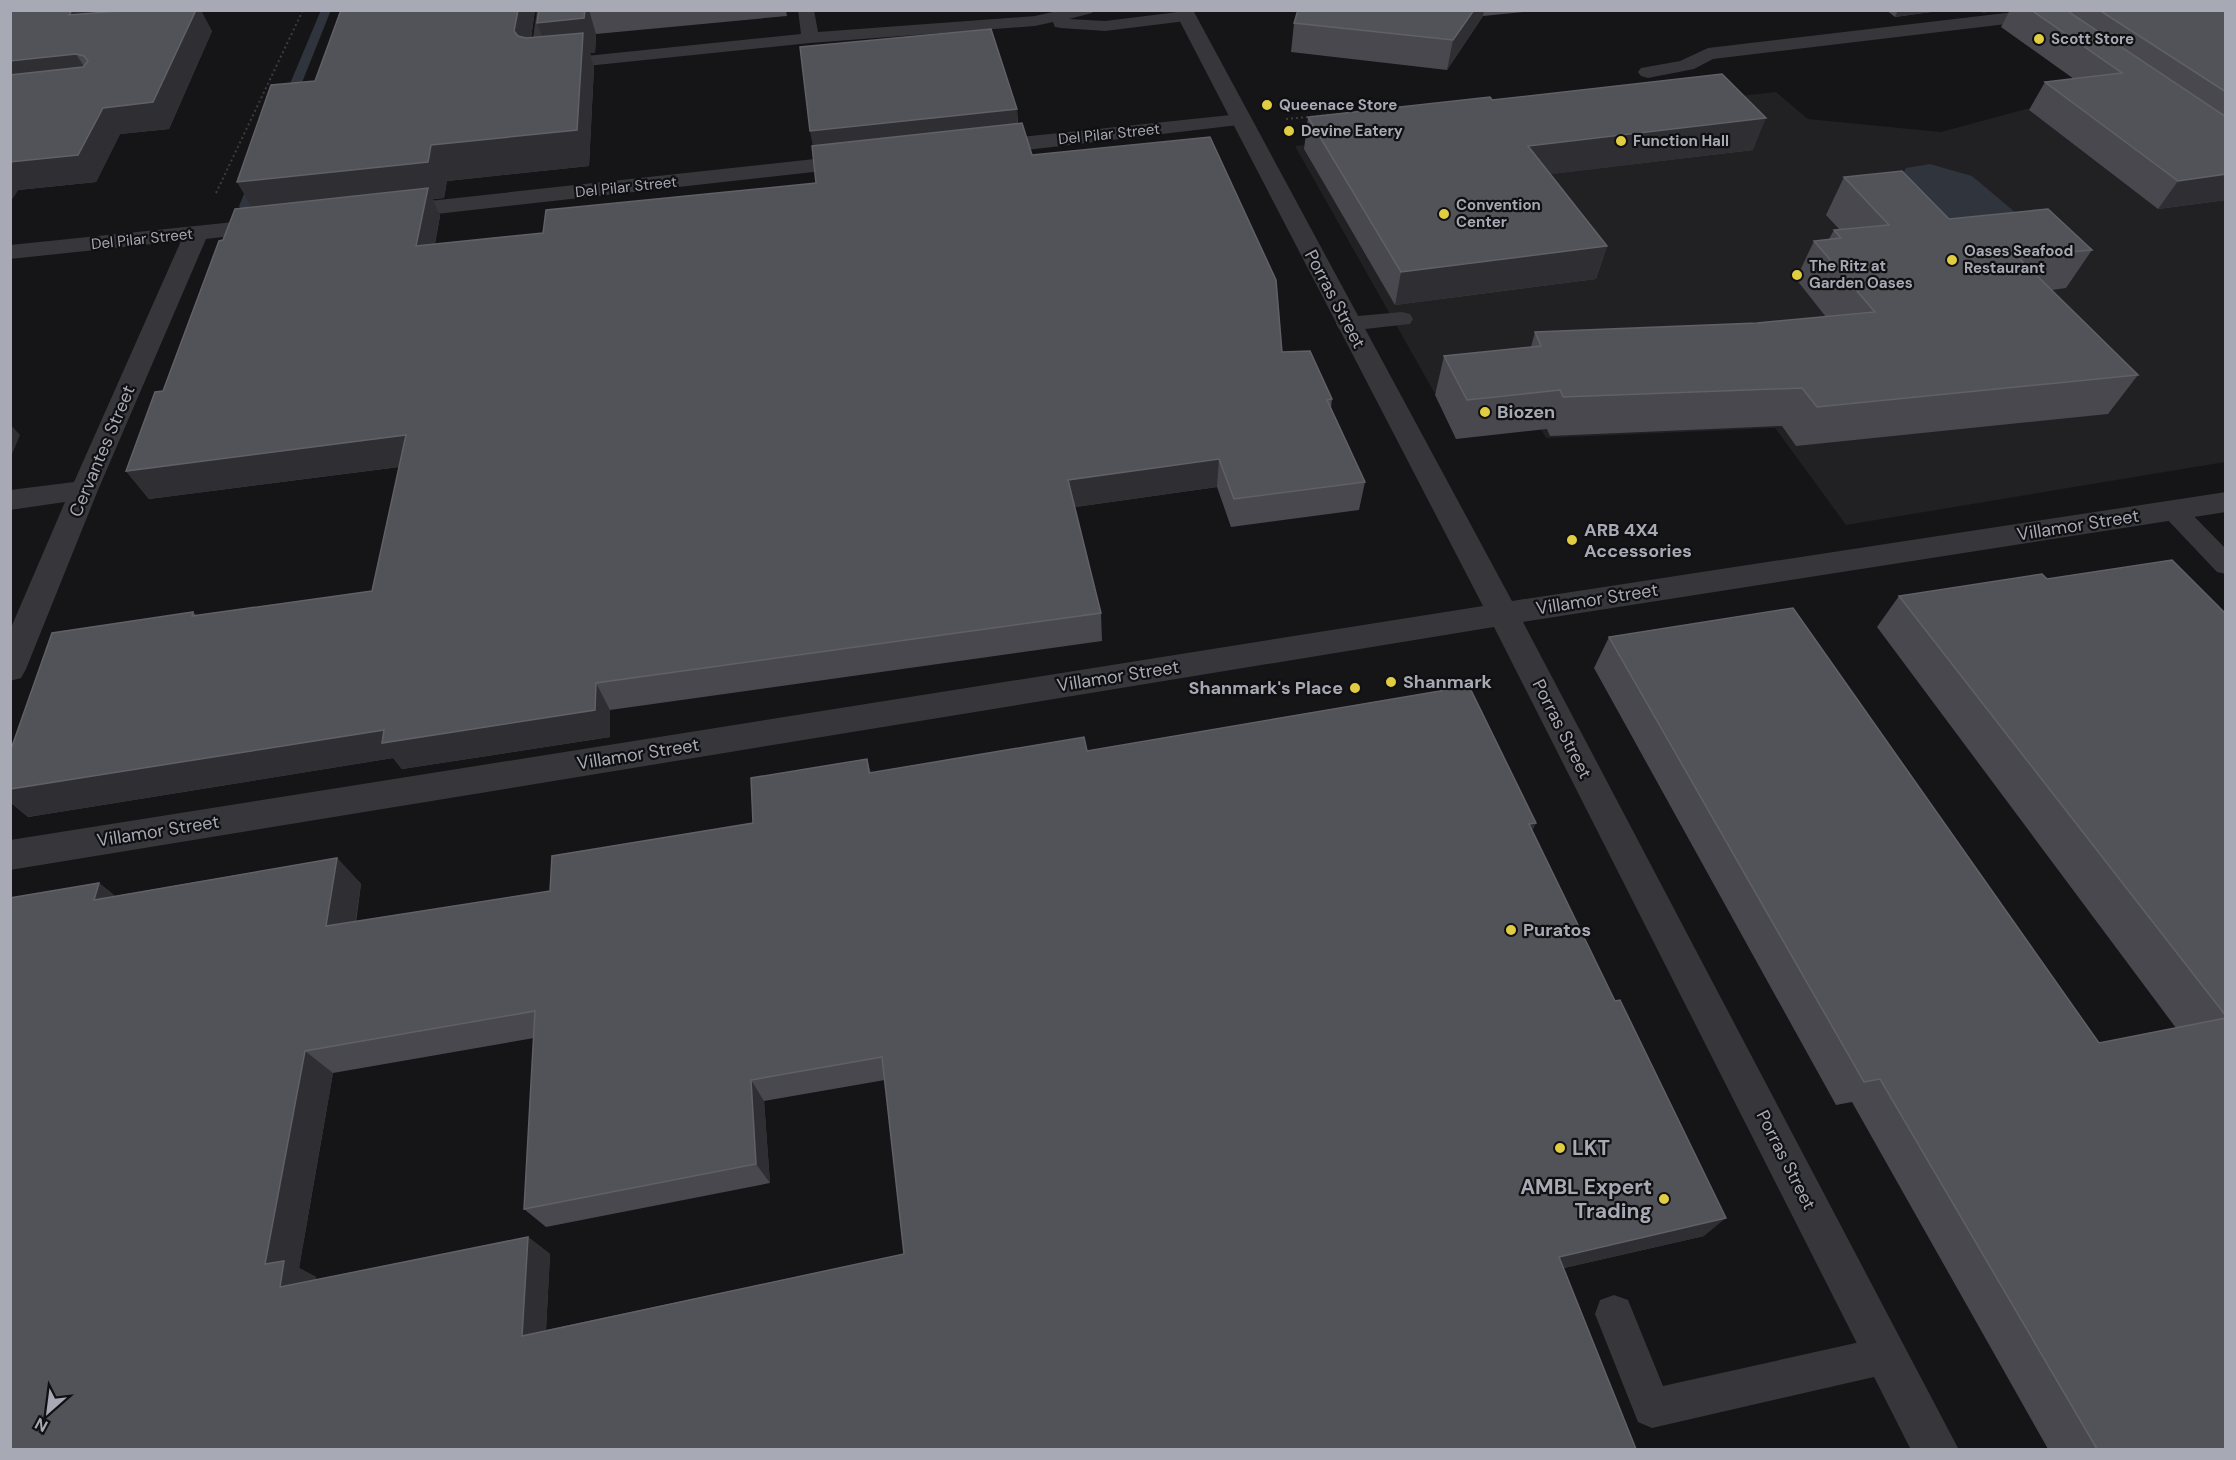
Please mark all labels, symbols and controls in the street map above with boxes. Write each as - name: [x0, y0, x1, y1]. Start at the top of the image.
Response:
- place label: Scott Store: [2051, 29, 2134, 49]
- marker: Scott Store: [2032, 32, 2046, 46]
- place label: Queenace Store: [1279, 95, 1397, 115]
- marker: Queenace Store: [1260, 98, 1274, 112]
- street label: Del Pilar Street: [1057, 119, 1161, 149]
- place label: Devine Eatery: [1301, 121, 1403, 141]
- marker: Devine Eatery: [1282, 124, 1296, 138]
- place label: Function Hall: [1633, 131, 1729, 151]
- marker: Function Hall: [1614, 134, 1628, 148]
- street label: Del Pilar Street: [574, 172, 678, 202]
- place label: Convention Center: [1456, 195, 1541, 232]
- marker: Convention Center: [1437, 207, 1451, 221]
- street label: Del Pilar Street: [90, 224, 194, 254]
- place label: Oases Seafood Restaurant: [1964, 241, 2073, 278]
- street label: Porras Street: [1299, 245, 1371, 353]
- marker: Oases Seafood Restaurant: [1945, 253, 1959, 267]
- place label: The Ritz at Garden Oases: [1809, 256, 1913, 293]
- marker: The Ritz at Garden Oases: [1790, 268, 1804, 282]
- street label: Cervantes Street: [63, 381, 141, 521]
- place label: Biozen: [1497, 400, 1555, 424]
- marker: Biozen: [1478, 405, 1492, 419]
- street label: Villamor Street: [2015, 503, 2141, 547]
- place label: ARB 4X4 Accessories: [1584, 518, 1692, 563]
- marker: ARB 4X4 Accessories: [1565, 533, 1579, 547]
- street label: Villamor Street: [1534, 577, 1660, 621]
- street label: Villamor Street: [1055, 654, 1181, 698]
- place label: Shanmark: [1403, 670, 1492, 694]
- marker: Shanmark: [1384, 675, 1398, 689]
- street label: Porras Street: [1527, 675, 1597, 783]
- place label: Shanmark's Place: [1189, 676, 1343, 700]
- marker: Shanmark's Place: [1348, 681, 1362, 695]
- street label: Villamor Street: [575, 732, 701, 776]
- street label: Villamor Street: [95, 809, 221, 853]
- place label: Puratos: [1523, 918, 1591, 942]
- marker: Puratos: [1504, 923, 1518, 937]
- street label: Porras Street: [1751, 1106, 1821, 1214]
- place label: LKT: [1572, 1134, 1610, 1162]
- marker: LKT: [1553, 1141, 1567, 1155]
- place label: AMBL Expert Trading: [1520, 1173, 1652, 1225]
- marker: AMBL Expert Trading: [1657, 1192, 1671, 1206]
- north arrow: [18, 1382, 78, 1442]
- text: N: [31, 1413, 51, 1437]

